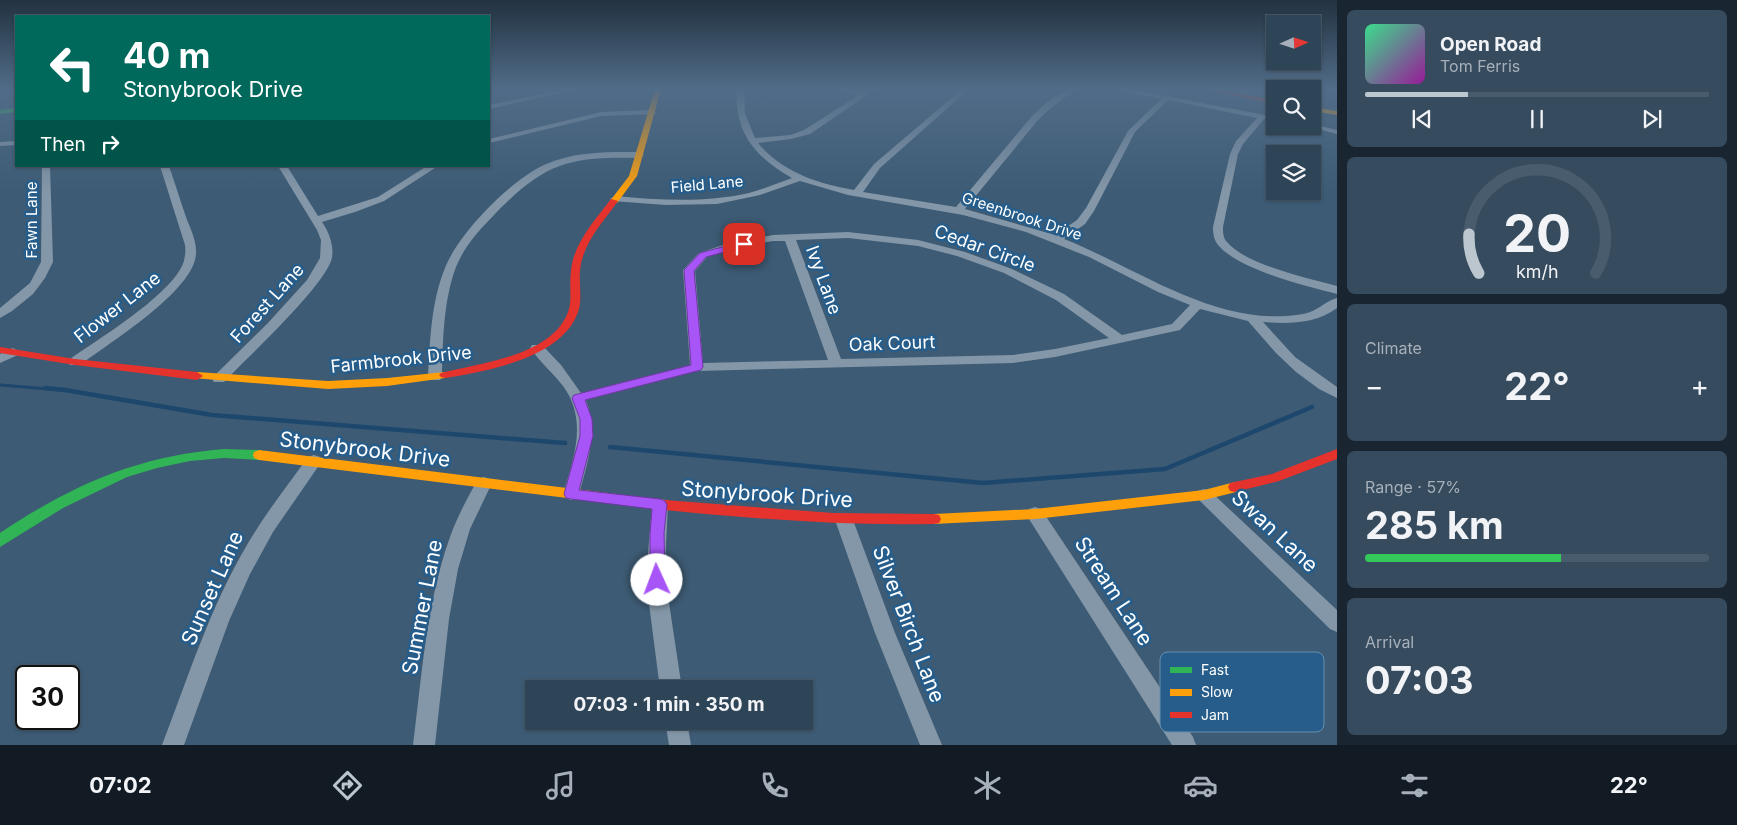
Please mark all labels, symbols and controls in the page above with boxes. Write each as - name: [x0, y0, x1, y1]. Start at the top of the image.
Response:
- north arrow: [1266, 15, 1321, 70]
- map controls: [1266, 15, 1321, 200]
- text: Open Road: [1440, 33, 1541, 56]
- text: 40 m: [123, 34, 211, 76]
- icon: left: [40, 35, 105, 100]
- text: Tom Ferris: [1440, 56, 1520, 76]
- text: Stonybrook Drive: [123, 76, 303, 102]
- button: search: [1266, 80, 1321, 135]
- icon: previous: [1408, 105, 1436, 133]
- icon: pause: [1523, 105, 1551, 133]
- icon: next: [1638, 105, 1666, 133]
- icon: right: [96, 130, 124, 158]
- text: Then: [40, 133, 86, 156]
- button: layers: [1266, 145, 1321, 200]
- street label: Field Lane: [670, 171, 744, 197]
- street label: Fawn Lane: [22, 182, 41, 258]
- street label: Greenbrook Drive: [960, 188, 1084, 244]
- text: 20: [1503, 202, 1571, 265]
- street label: Cedar Circle: [932, 220, 1038, 276]
- pin: [723, 223, 765, 265]
- icon: arrive: [730, 230, 758, 258]
- street label: Ivy Lane: [802, 243, 846, 317]
- street label: Forest Lane: [226, 259, 308, 347]
- text: km/h: [1516, 261, 1558, 282]
- street label: Flower Lane: [70, 267, 164, 347]
- street label: Oak Court: [848, 331, 936, 355]
- text: Climate: [1365, 338, 1422, 358]
- street label: Farmbrook Drive: [329, 341, 473, 377]
- text: 22°: [1504, 363, 1570, 409]
- text: −: [1365, 369, 1384, 403]
- text: +: [1690, 369, 1709, 403]
- street label: Stonybrook Drive: [278, 426, 452, 472]
- street label: Stonybrook Drive: [680, 476, 854, 512]
- text: Range · 57%: [1365, 477, 1461, 497]
- street label: Swan Lane: [1227, 485, 1323, 577]
- text: 285 km: [1365, 502, 1504, 548]
- street label: Sunset Lane: [176, 527, 248, 649]
- street label: Stream Lane: [1070, 532, 1158, 650]
- street label: Summer Lane: [397, 537, 447, 677]
- street label: Silver Birch Lane: [868, 542, 950, 706]
- position arrow: [630, 553, 682, 605]
- text: Arrival: [1365, 632, 1414, 652]
- legend: [1160, 652, 1324, 732]
- text: 07:03: [1365, 657, 1474, 703]
- text: Fast: [1201, 661, 1229, 678]
- speed limit sign: 30: [15, 665, 80, 730]
- text: Slow: [1201, 683, 1233, 700]
- text: 07:03 · 1 min · 350 m: [573, 693, 765, 716]
- text: Jam: [1201, 706, 1229, 723]
- icon: directions: [330, 768, 365, 803]
- icon: music: [543, 768, 578, 803]
- icon: phone: [757, 768, 792, 803]
- icon: climate: [970, 768, 1005, 803]
- icon: car: [1183, 768, 1218, 803]
- icon: filters: [1397, 768, 1432, 803]
- text: 07:02: [89, 772, 152, 798]
- text: 22°: [1610, 772, 1648, 798]

